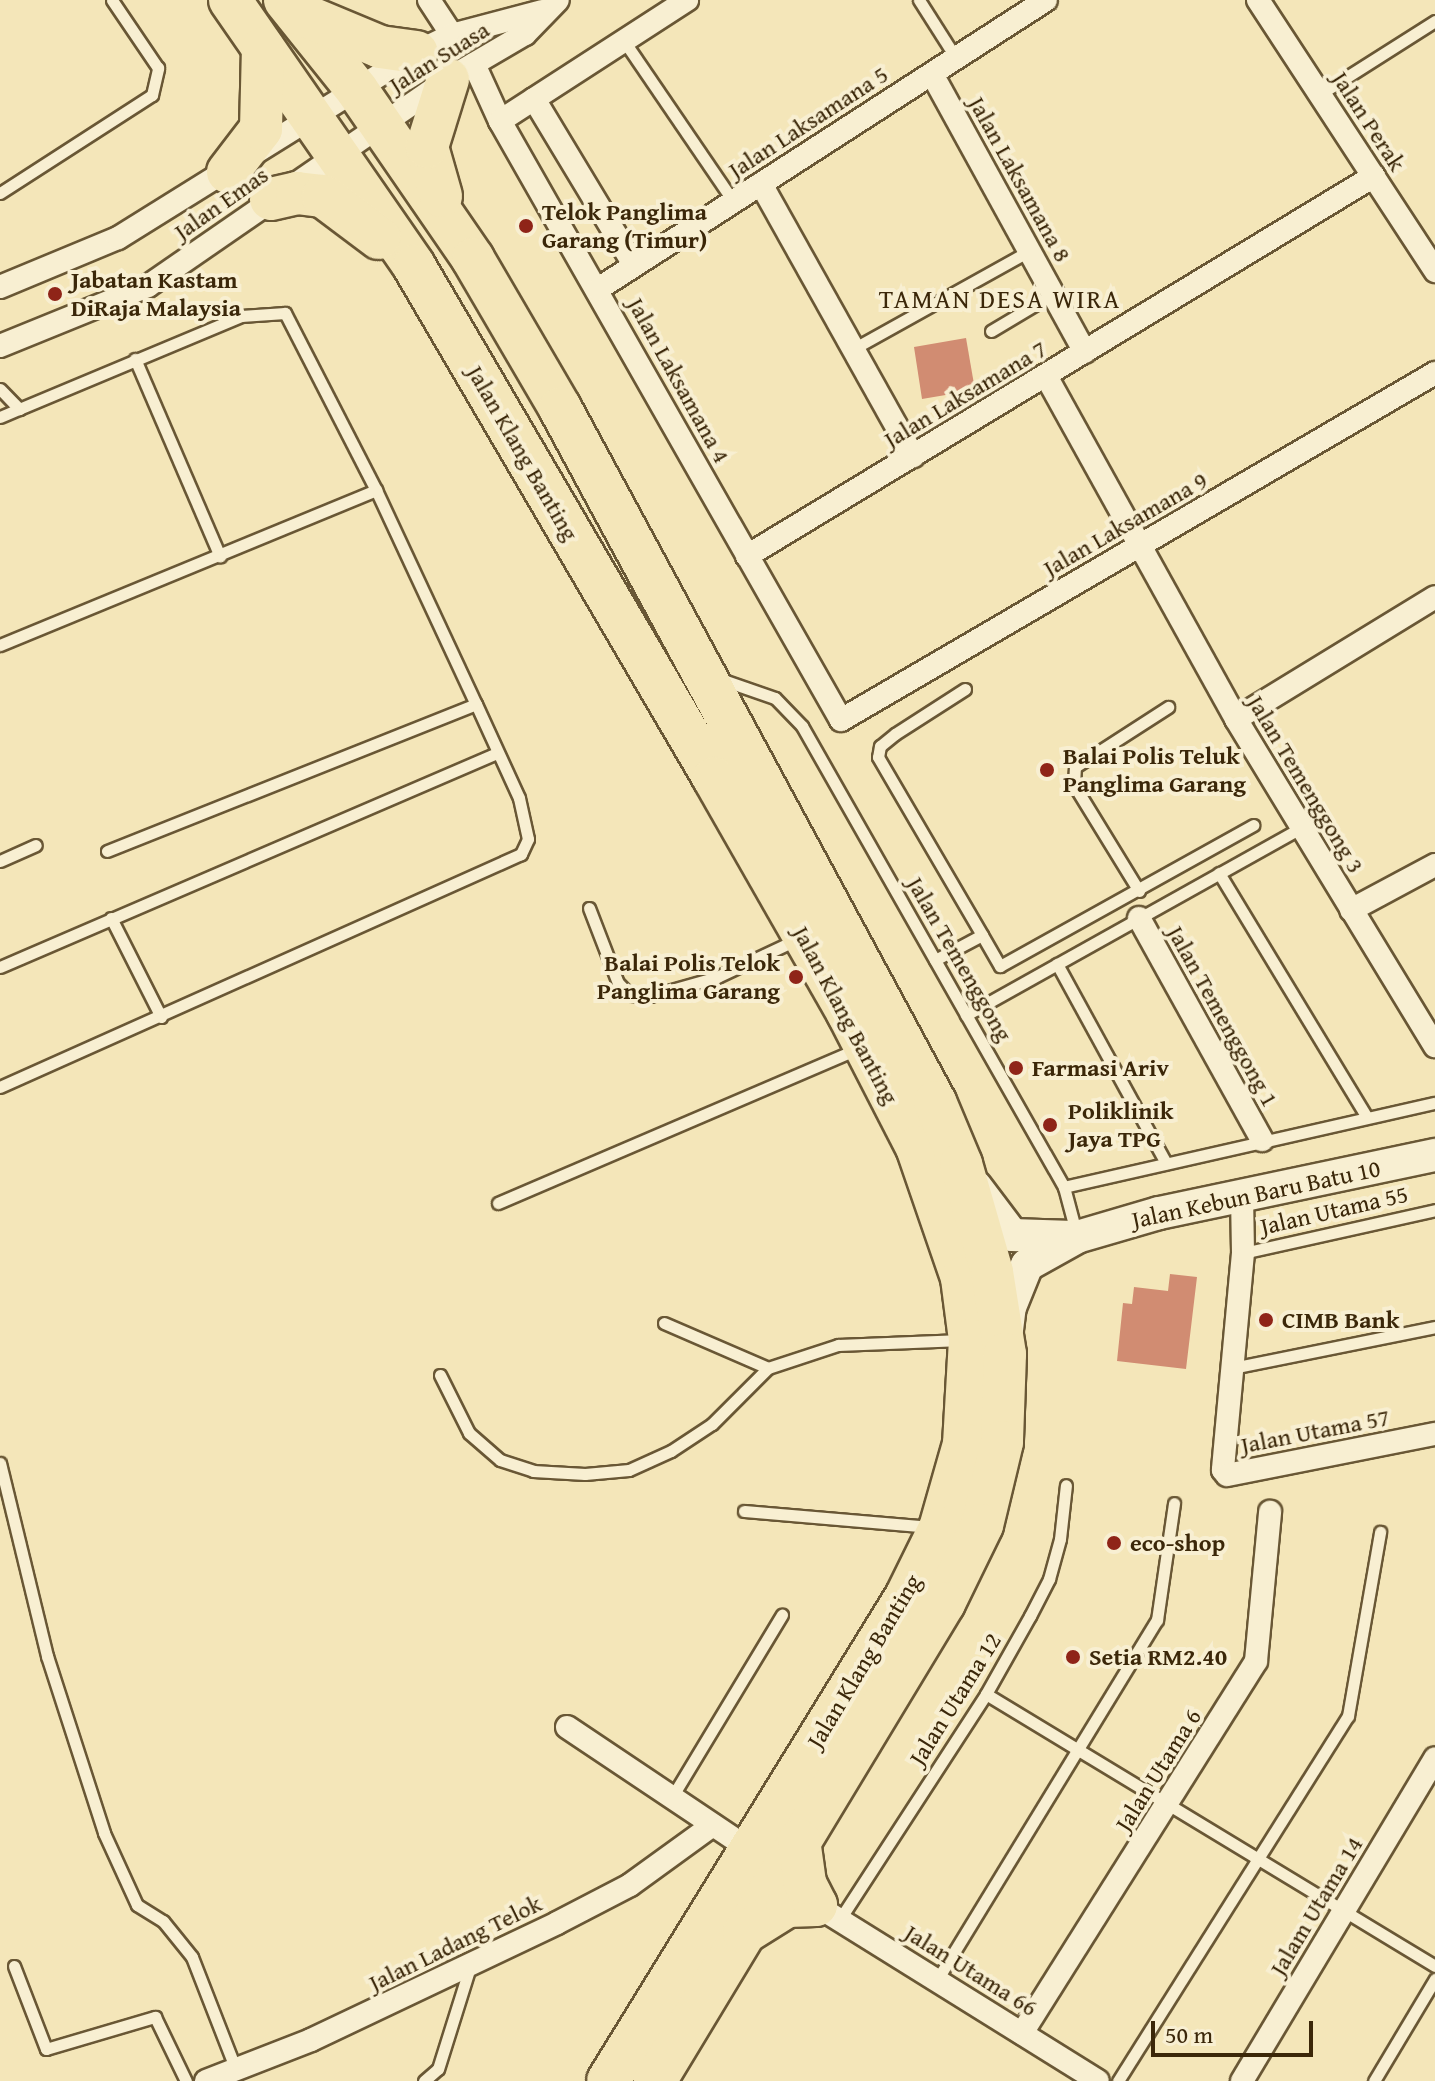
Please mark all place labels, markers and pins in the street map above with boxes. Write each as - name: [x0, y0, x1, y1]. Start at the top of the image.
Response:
- place label: Telok Panglima Garang (Timur): [542, 198, 707, 254]
- marker: Telok Panglima Garang (Timur): [517, 217, 535, 235]
- place label: Jabatan Kastam DiRaja Malaysia: [71, 266, 241, 322]
- marker: Jabatan Kastam DiRaja Malaysia: [46, 285, 64, 303]
- place label: Balai Polis Teluk Panglima Garang: [1063, 742, 1246, 798]
- marker: Balai Polis Teluk Panglima Garang: [1038, 761, 1056, 779]
- place label: Balai Polis Telok Panglima Garang: [597, 949, 780, 1005]
- marker: Balai Polis Telok Panglima Garang: [787, 968, 805, 986]
- place label: Farmasi Ariv: [1032, 1054, 1169, 1082]
- marker: Farmasi Ariv: [1007, 1059, 1025, 1077]
- place label: Poliklinik Jaya TPG: [1068, 1097, 1173, 1153]
- marker: Poliklinik Jaya TPG: [1039, 1114, 1061, 1136]
- place label: CIMB Bank: [1282, 1306, 1399, 1334]
- marker: CIMB Bank: [1257, 1311, 1275, 1329]
- place label: eco-shop: [1130, 1529, 1225, 1557]
- marker: eco-shop: [1105, 1534, 1123, 1552]
- place label: Setia RM2.40: [1089, 1643, 1227, 1671]
- marker: Setia RM2.40: [1064, 1648, 1082, 1666]

